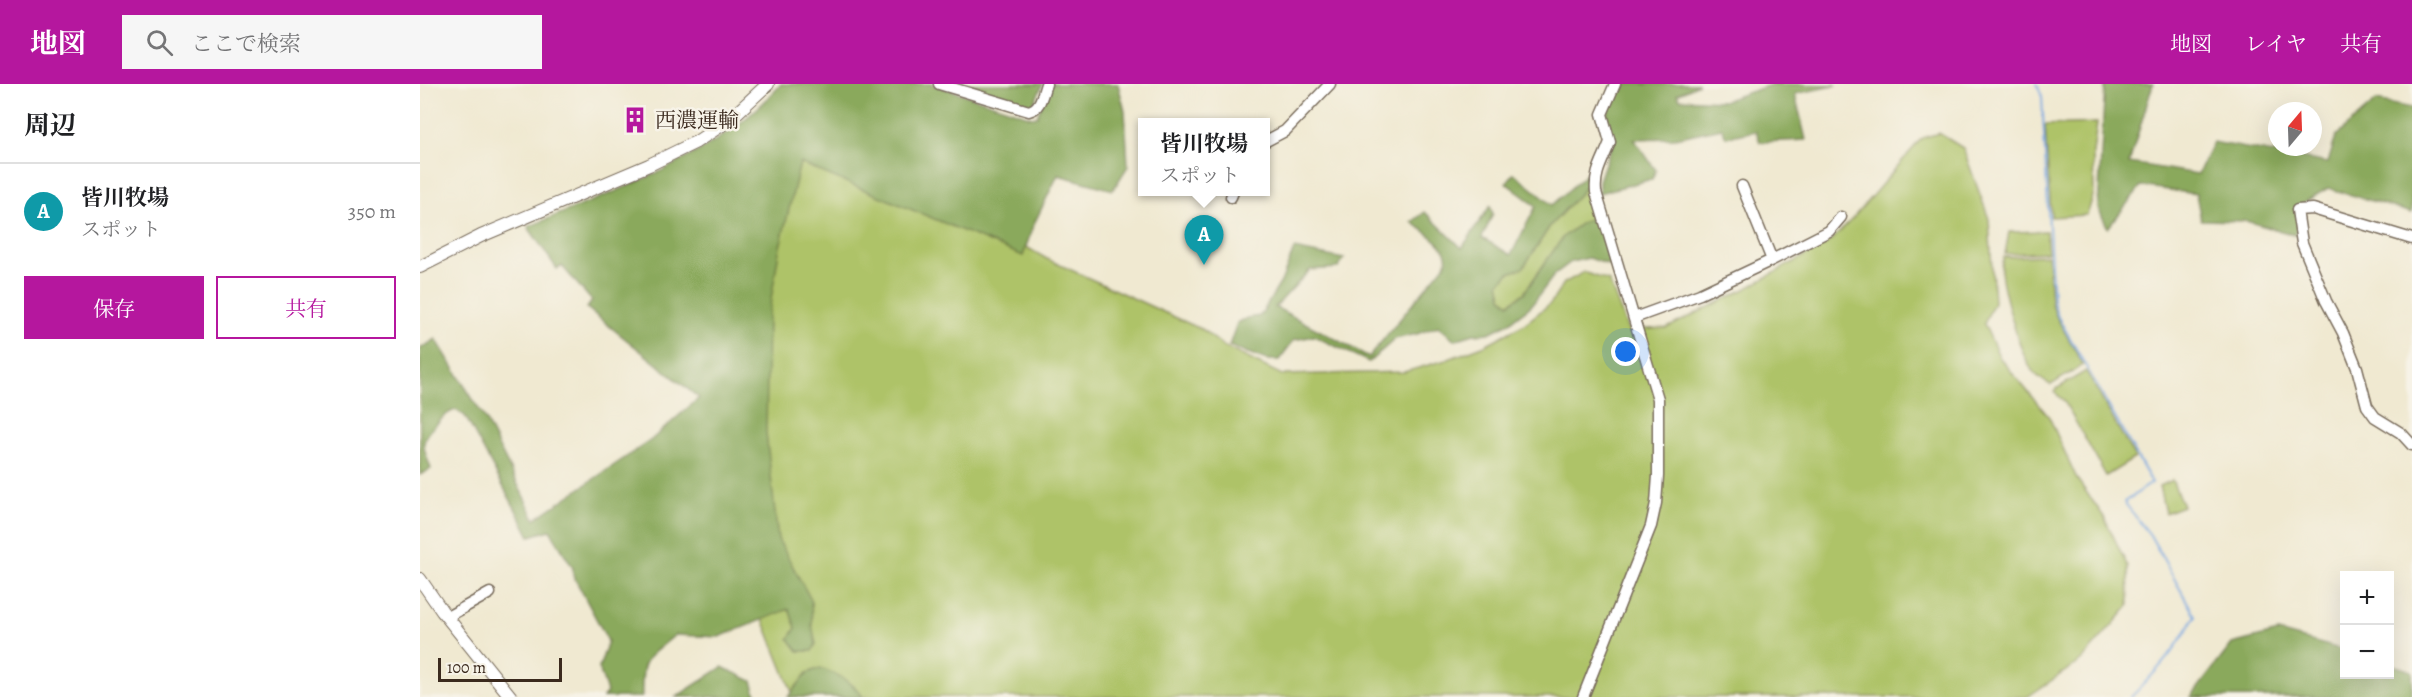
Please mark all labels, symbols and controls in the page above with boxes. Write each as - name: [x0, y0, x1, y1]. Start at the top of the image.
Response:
- search box: [122, 15, 542, 69]
- text: 地図: [30, 25, 86, 63]
- icon: search: [143, 26, 176, 59]
- text: ここで検索: [191, 29, 301, 59]
- text: 地図: [2170, 30, 2212, 58]
- text: レイヤ: [2245, 30, 2307, 58]
- text: 共有: [2340, 30, 2382, 58]
- north arrow: [2268, 102, 2322, 156]
- building icon: 西濃運輸: [620, 105, 650, 135]
- place label: 西濃運輸: [655, 106, 739, 134]
- text: 周辺: [24, 108, 76, 143]
- popup: [1138, 118, 1270, 196]
- text: 皆川牧場: [1160, 129, 1248, 159]
- text: スポット: [1160, 162, 1240, 189]
- text: 皆川牧場: [81, 183, 169, 213]
- text: A: [37, 198, 50, 225]
- text: 350 m: [348, 198, 396, 225]
- text: スポット: [81, 216, 161, 243]
- pin: A: [1184, 216, 1224, 265]
- button: 保存: [24, 276, 204, 339]
- button: 共有: [216, 276, 396, 339]
- your location: [1611, 337, 1640, 366]
- map controls: [2340, 571, 2394, 679]
- button: +: [2340, 571, 2394, 625]
- button: −: [2340, 625, 2394, 679]
- scale bar: [438, 655, 562, 682]
- text: 100 m: [447, 657, 486, 679]

